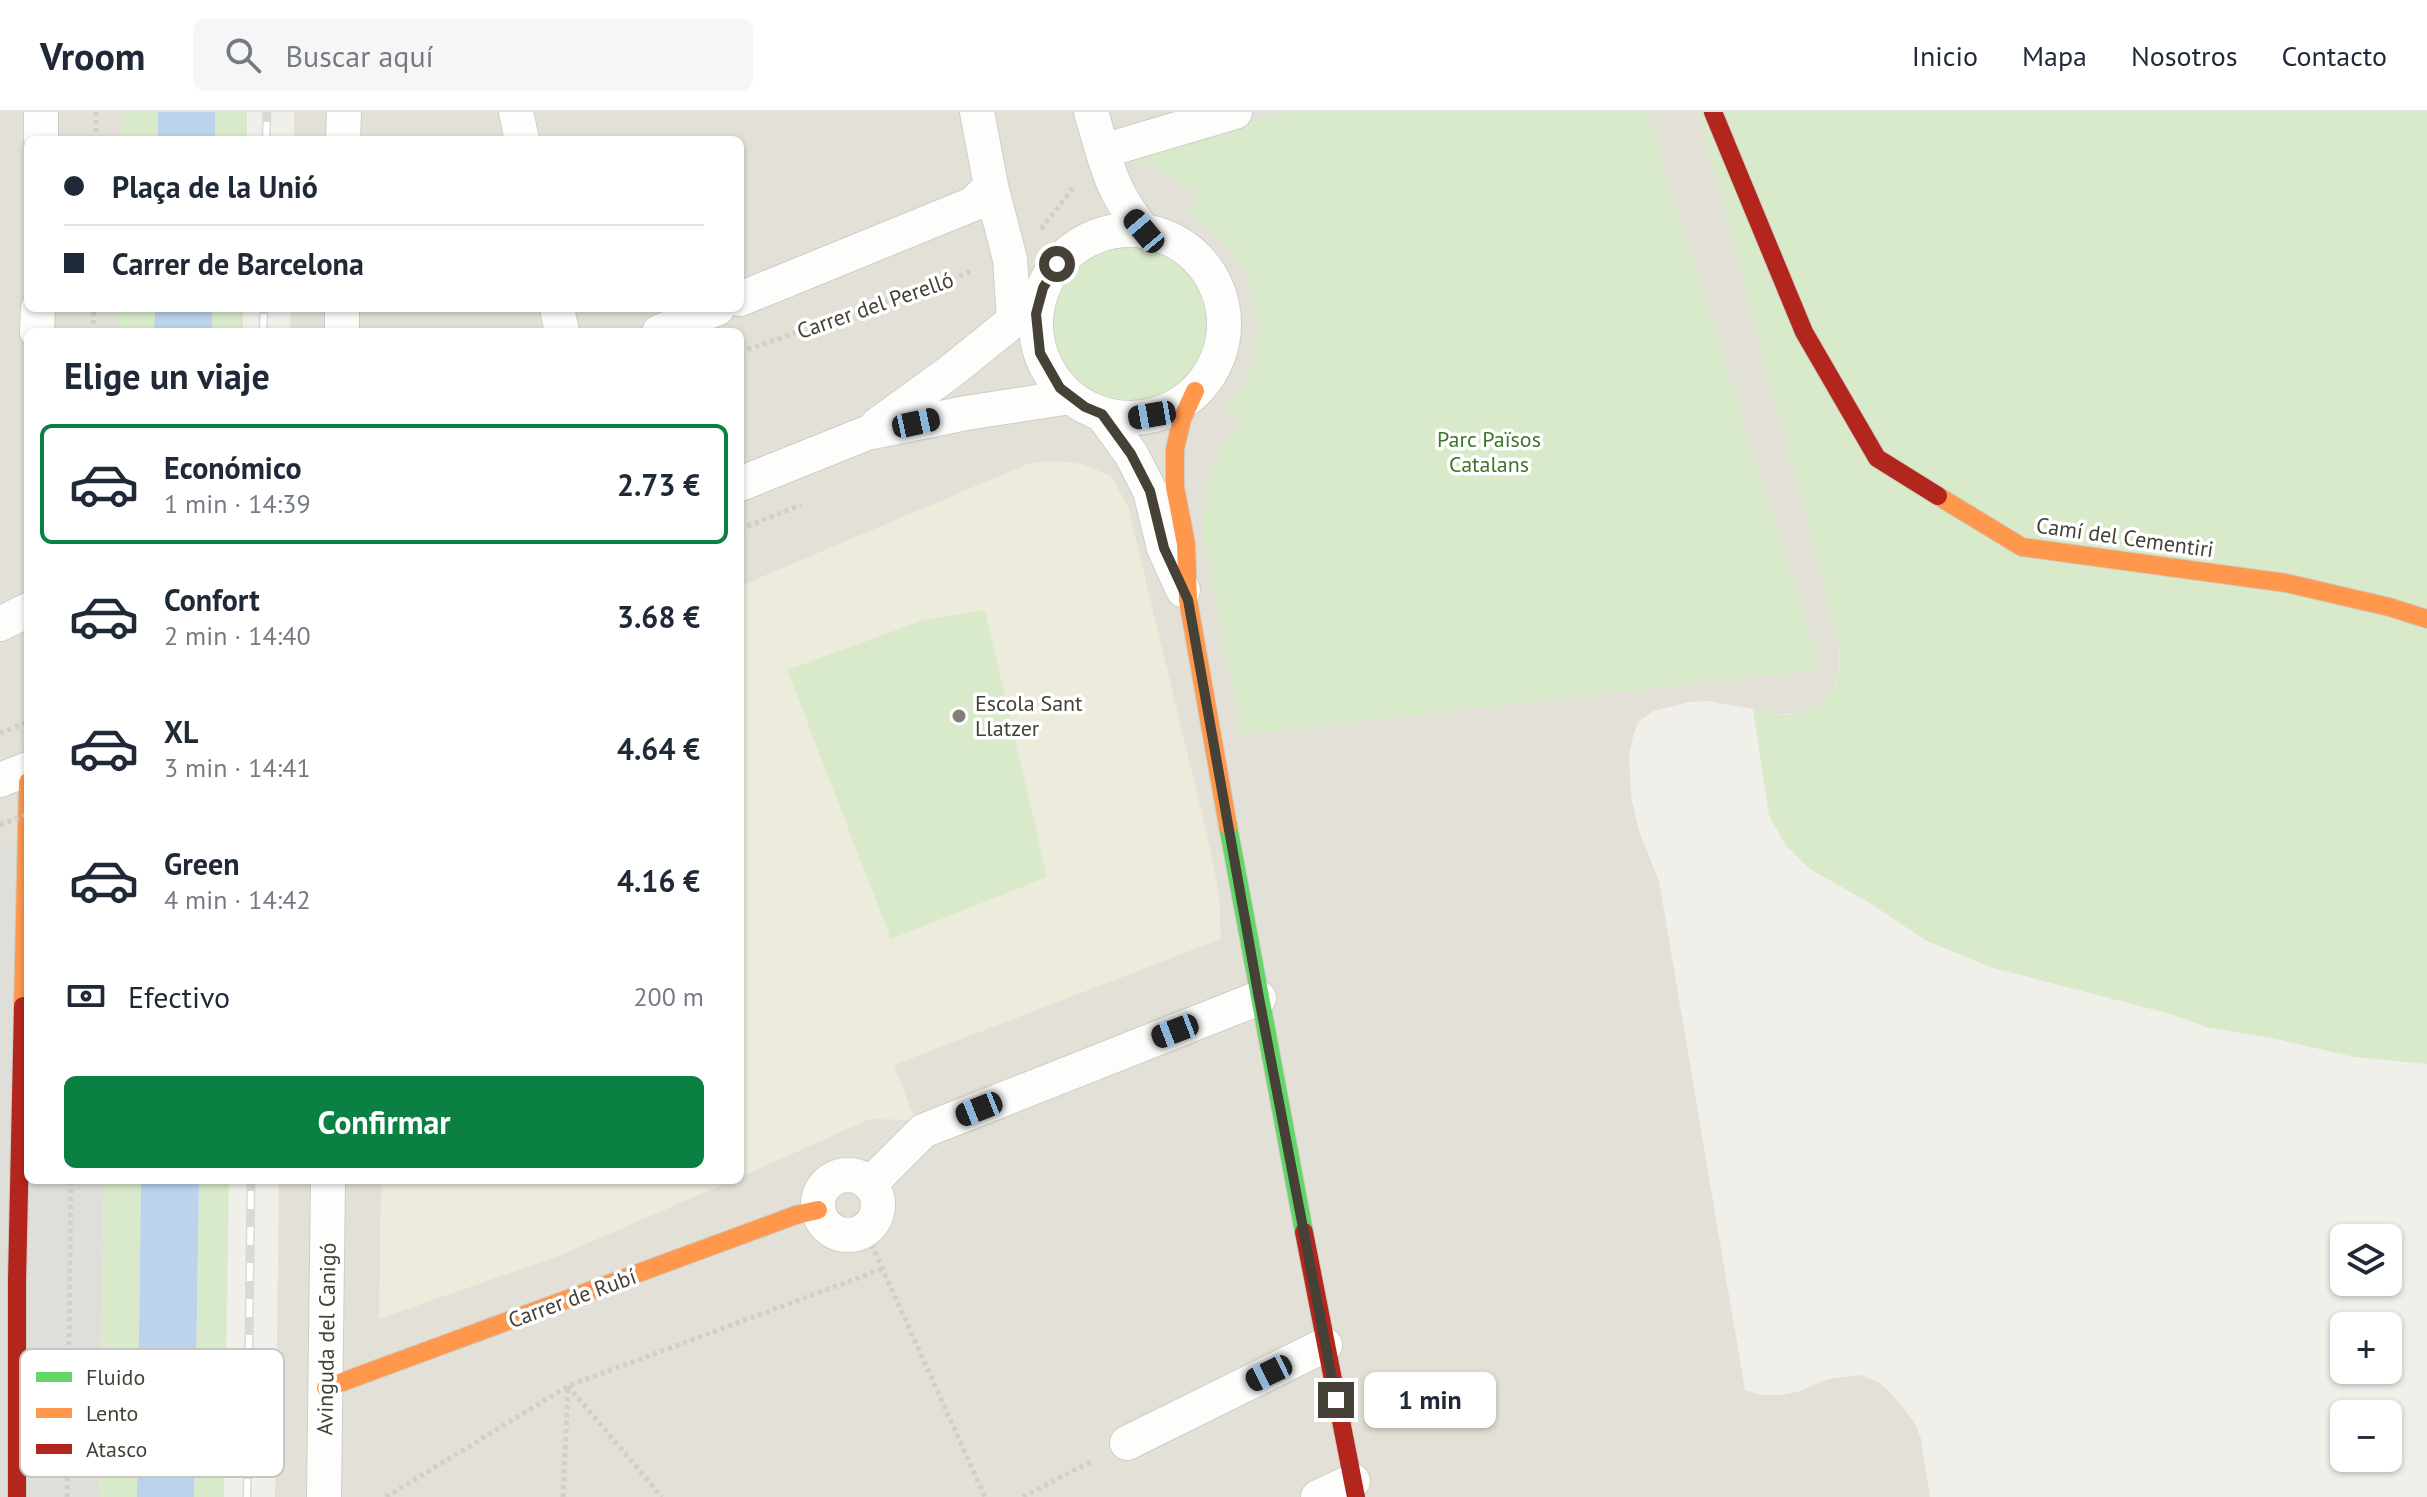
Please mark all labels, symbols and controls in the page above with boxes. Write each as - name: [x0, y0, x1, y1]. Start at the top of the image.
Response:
- search box: [193, 19, 753, 91]
- text: Vroom: [40, 31, 145, 80]
- icon: search: [221, 33, 265, 77]
- text: Buscar aquí: [285, 36, 434, 75]
- text: Inicio: [1912, 37, 1978, 74]
- text: Mapa: [2022, 37, 2087, 74]
- text: Nosotros: [2131, 37, 2237, 74]
- text: Contacto: [2281, 37, 2387, 74]
- text: Plaça de la Unió: [112, 167, 318, 206]
- car: [1119, 205, 1169, 257]
- text: Carrer de Barcelona: [112, 244, 364, 283]
- route start: [1039, 246, 1075, 282]
- street label: Carrer del Perelló: [793, 265, 957, 345]
- text: Elige un viaje: [64, 352, 270, 399]
- car: [1126, 399, 1178, 431]
- car: [890, 406, 942, 440]
- park label: Parc Països Catalans: [1437, 425, 1541, 478]
- icon: car: [68, 448, 140, 520]
- text: Económico: [164, 448, 302, 487]
- text: 2.73 €: [617, 465, 700, 504]
- text: 1 min · 14:39: [164, 487, 311, 520]
- street label: Camí del Cementiri: [2035, 511, 2215, 563]
- icon: car: [68, 580, 140, 652]
- text: Confort: [164, 580, 260, 619]
- text: 3.68 €: [617, 597, 700, 636]
- text: 2 min · 14:40: [164, 619, 311, 652]
- place label: Escola Sant Llatzer: [975, 689, 1083, 742]
- marker: Escola Sant Llatzer: [950, 707, 968, 725]
- icon: car: [68, 712, 140, 784]
- text: XL: [164, 712, 198, 751]
- text: 4.64 €: [617, 729, 700, 768]
- text: 3 min · 14:41: [164, 751, 311, 784]
- icon: car: [68, 844, 140, 916]
- text: Green: [164, 844, 239, 883]
- text: 4.16 €: [617, 861, 700, 900]
- text: 4 min · 14:42: [164, 883, 311, 916]
- icon: cash: [64, 974, 108, 1018]
- text: Efectivo: [128, 977, 230, 1016]
- text: 200 m: [633, 980, 704, 1013]
- car: [1148, 1011, 1202, 1051]
- button: Confirmar: [64, 1076, 704, 1168]
- car: [952, 1089, 1006, 1129]
- map controls: [2330, 1224, 2402, 1472]
- button: layers: [2330, 1224, 2402, 1296]
- street label: Avinguda del Canigó: [310, 1242, 342, 1436]
- street label: Carrer de Rubí: [504, 1262, 640, 1334]
- button: +: [2330, 1312, 2402, 1384]
- legend: [20, 1349, 284, 1477]
- car: [1242, 1352, 1296, 1394]
- text: Fluido: [86, 1363, 145, 1391]
- callout: 1 min: [1364, 1372, 1496, 1428]
- route end: [1318, 1382, 1354, 1418]
- text: 1 min: [1398, 1383, 1462, 1416]
- text: Lento: [86, 1399, 138, 1427]
- button: −: [2330, 1400, 2402, 1472]
- text: Atasco: [86, 1435, 147, 1463]

